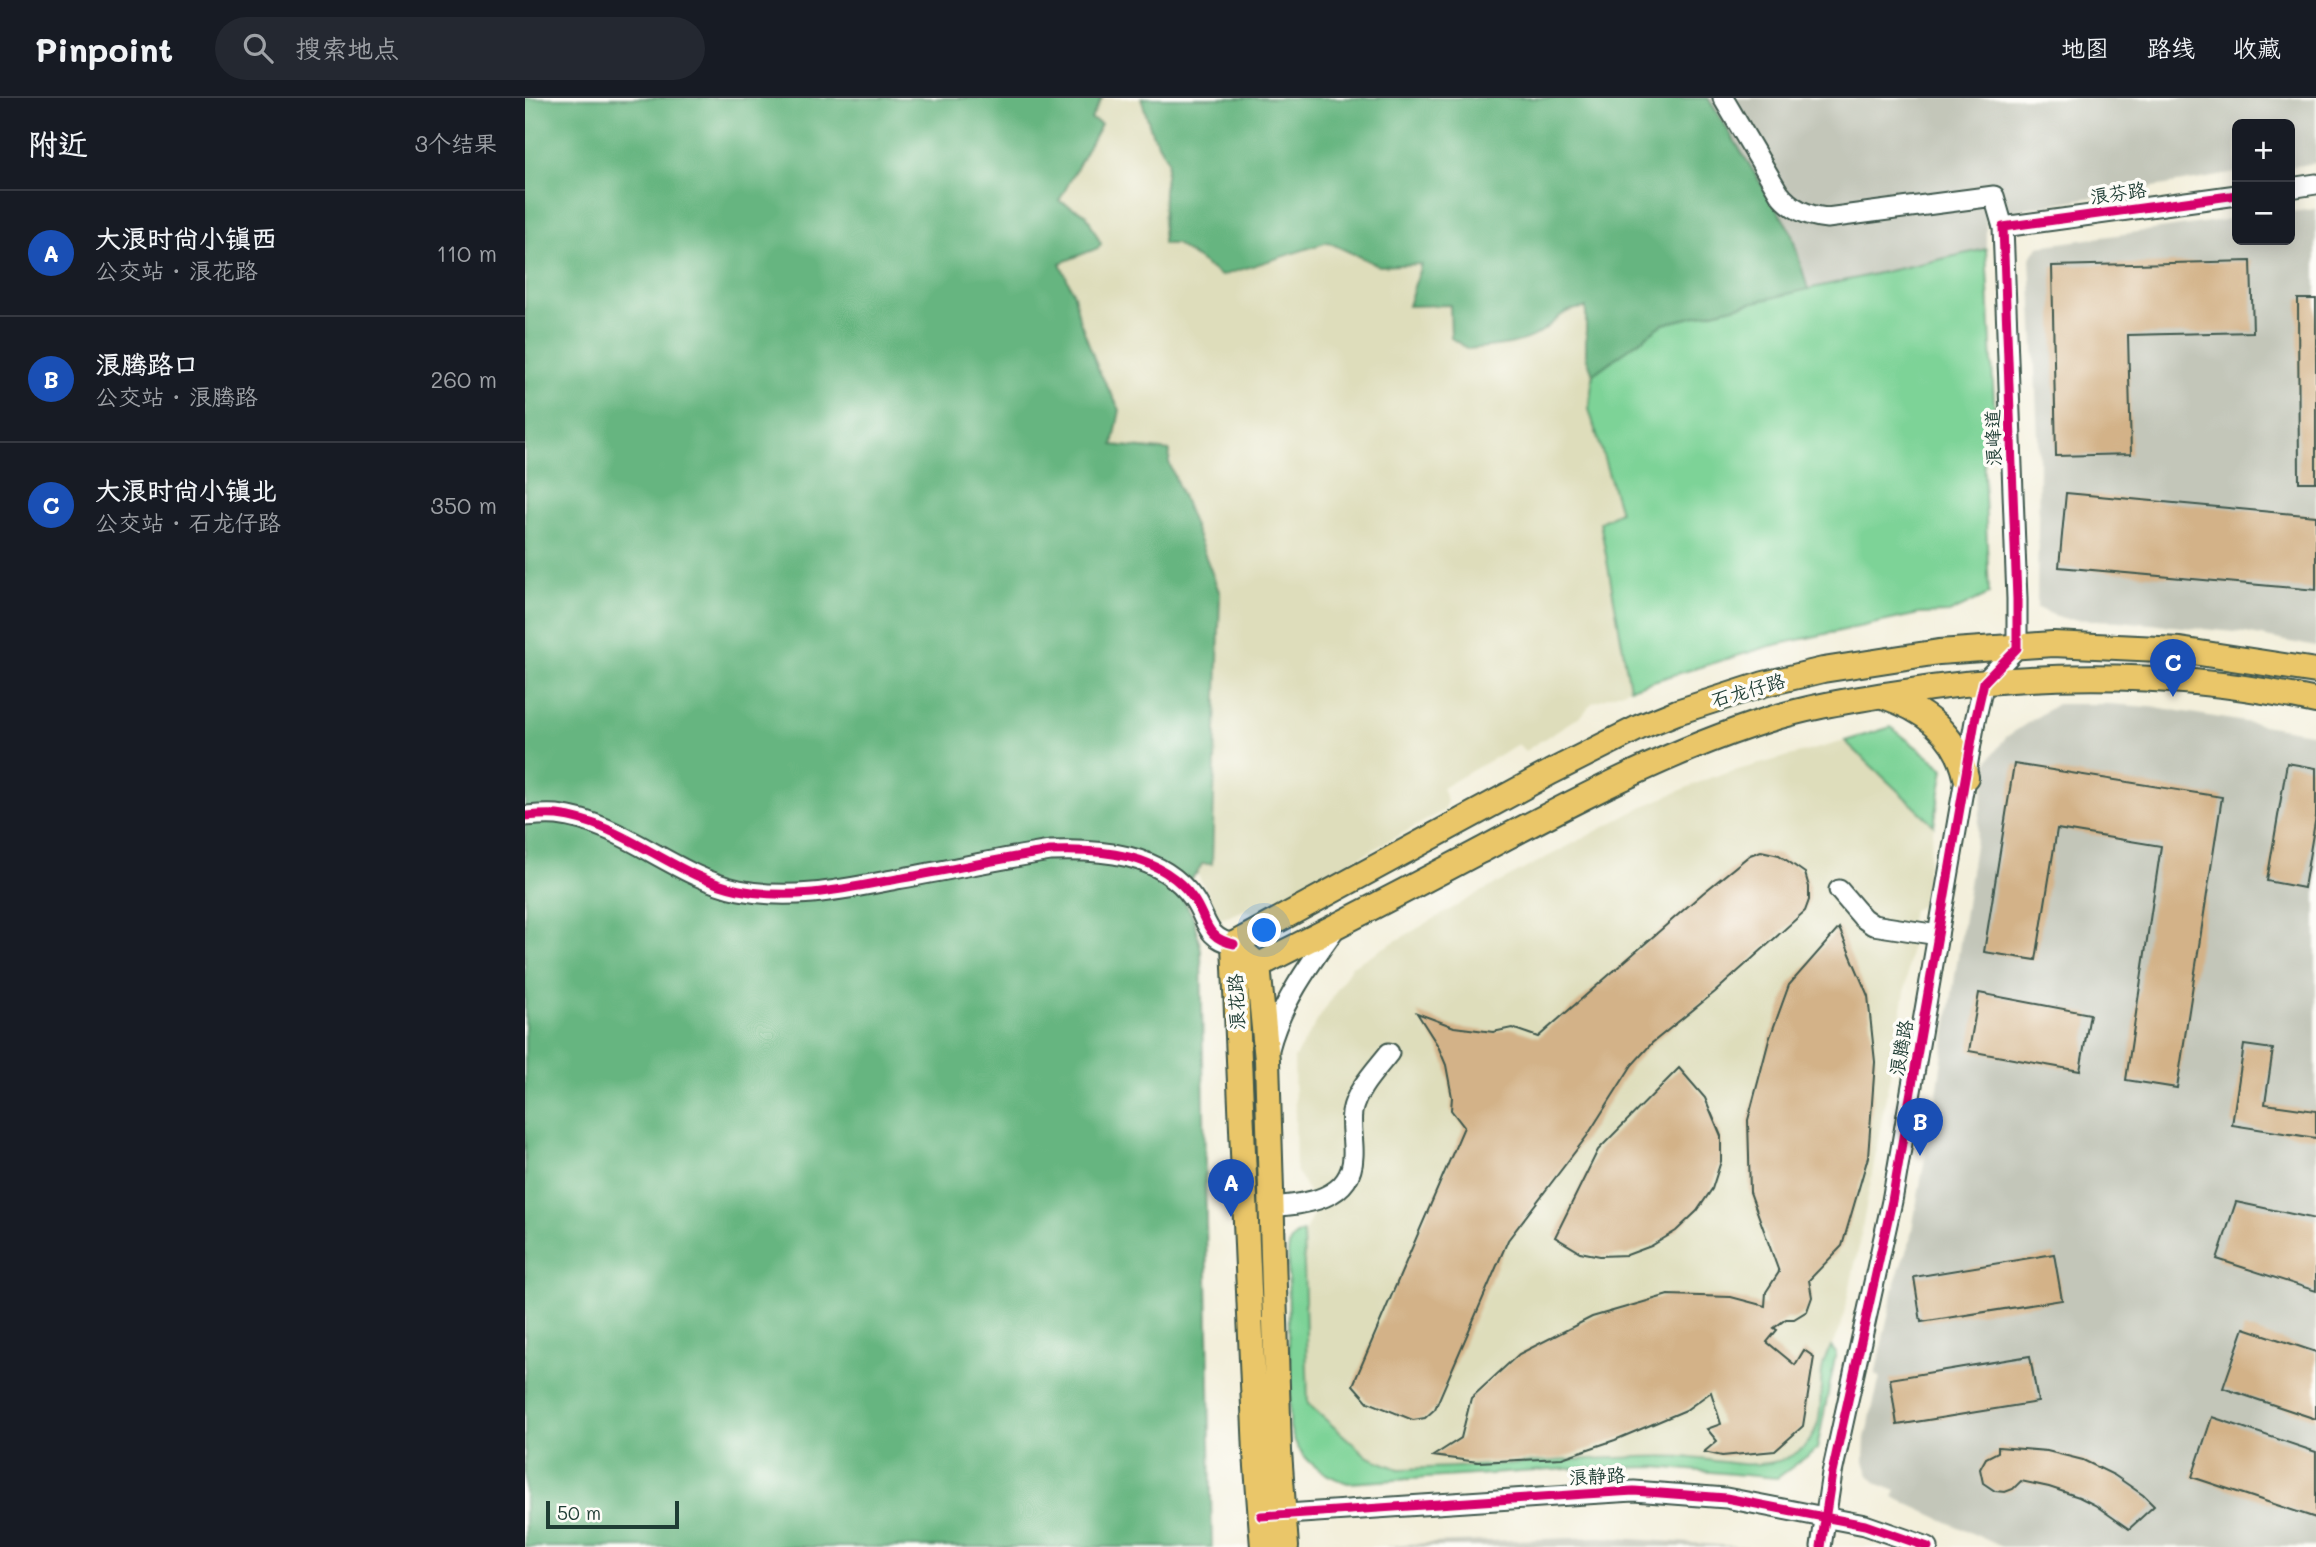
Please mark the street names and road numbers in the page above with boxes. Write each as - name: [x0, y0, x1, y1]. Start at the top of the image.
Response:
- street label: 浪芬路: [2088, 176, 2148, 209]
- street label: 浪峰道: [1979, 409, 2006, 467]
- street label: 石龙仔路: [1708, 667, 1788, 712]
- street label: 浪花路: [1222, 973, 1249, 1031]
- street label: 浪腾路: [1883, 1018, 1918, 1078]
- street label: 浪静路: [1568, 1462, 1626, 1489]

